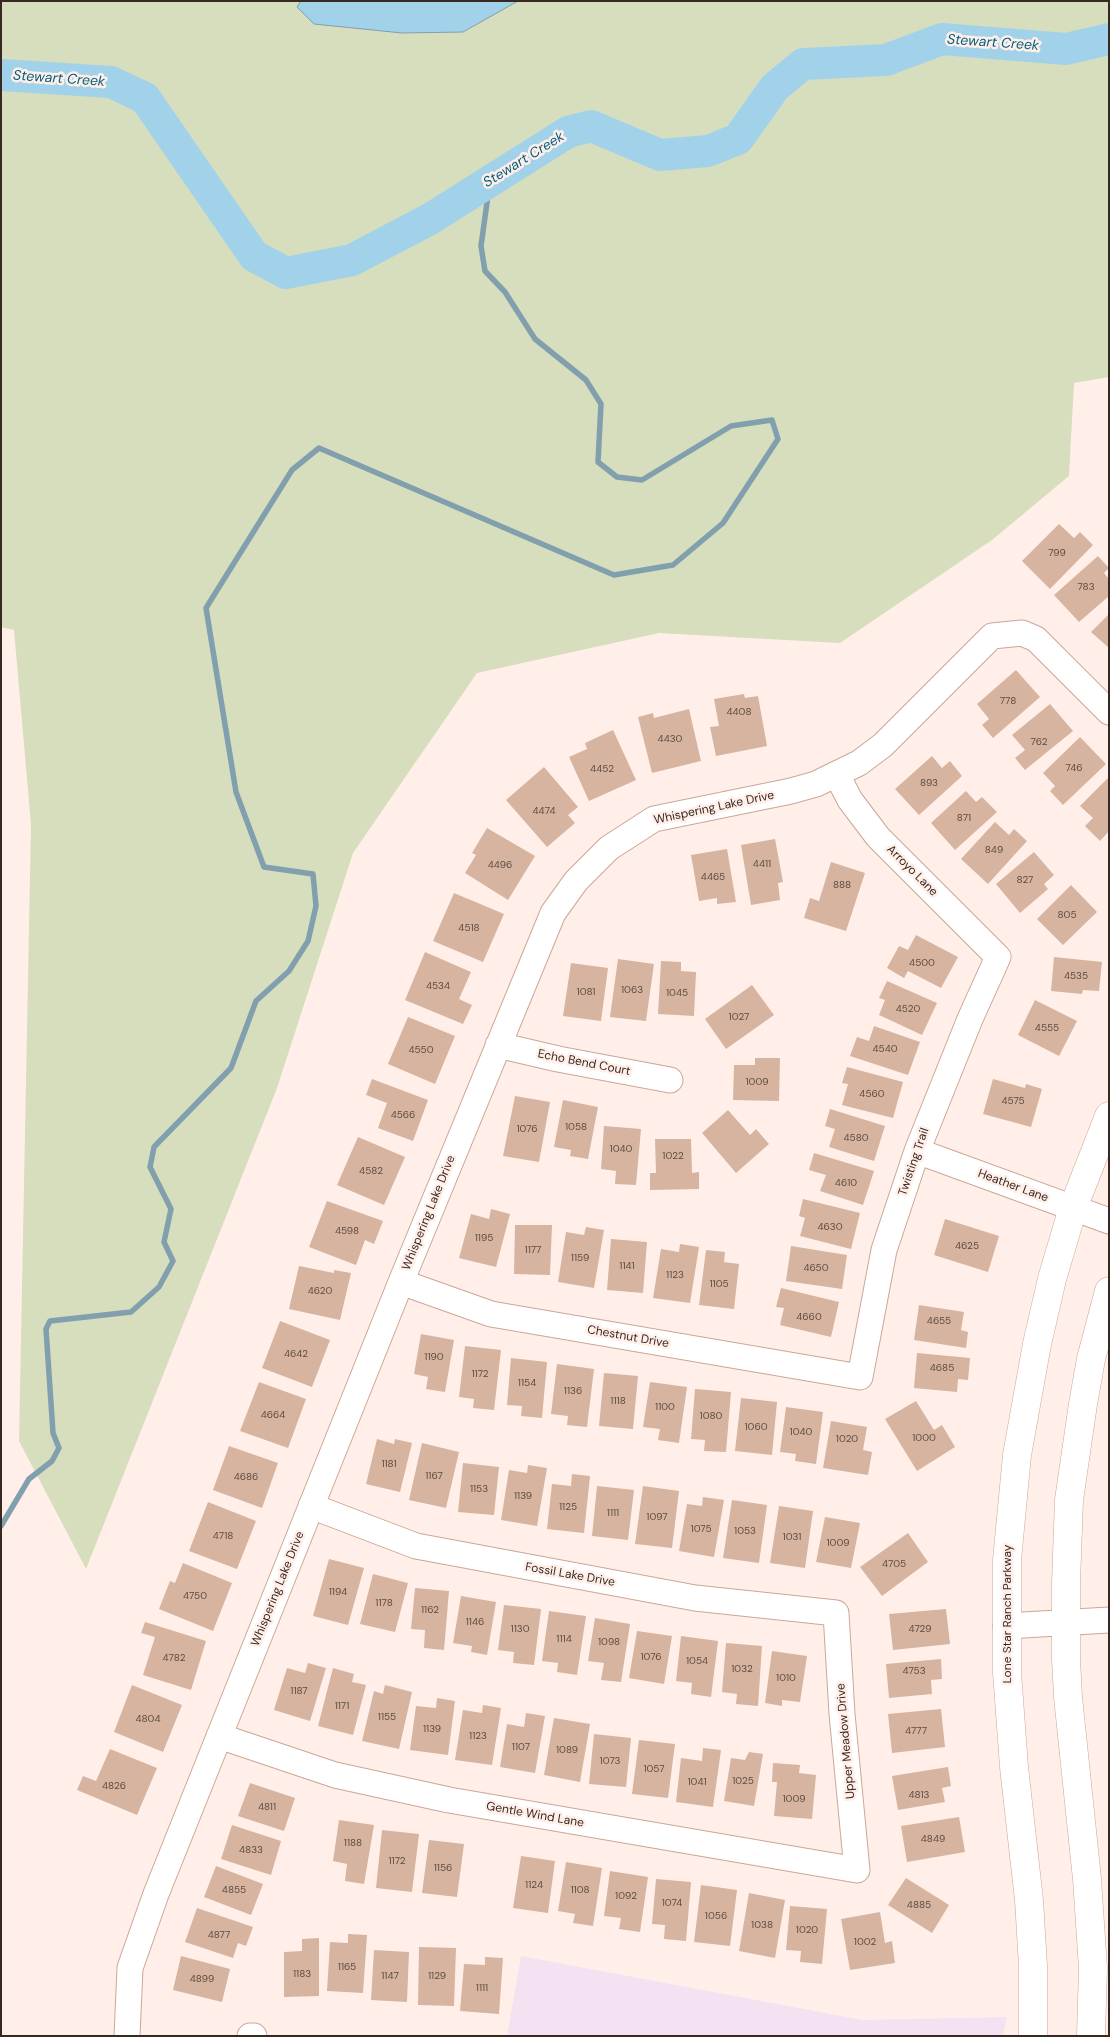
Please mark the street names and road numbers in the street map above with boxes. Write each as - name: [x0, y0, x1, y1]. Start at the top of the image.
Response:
- street label: Whispering Lake Drive: [652, 788, 776, 828]
- street label: Arroyo Lane: [883, 842, 941, 900]
- street label: Echo Bend Court: [536, 1047, 632, 1079]
- street label: Twisting Trail: [896, 1126, 932, 1198]
- street label: Whispering Lake Drive: [399, 1153, 459, 1273]
- street label: Heather Lane: [976, 1167, 1050, 1205]
- street label: Chestnut Drive: [586, 1323, 670, 1351]
- street label: Whispering Lake Drive: [248, 1529, 308, 1649]
- street label: Lone Star Ranch Parkway: [1001, 1545, 1015, 1683]
- street label: Fossil Lake Drive: [524, 1560, 616, 1590]
- street label: Upper Meadow Drive: [834, 1683, 858, 1799]
- street label: Gentle Wind Lane: [485, 1799, 585, 1831]

